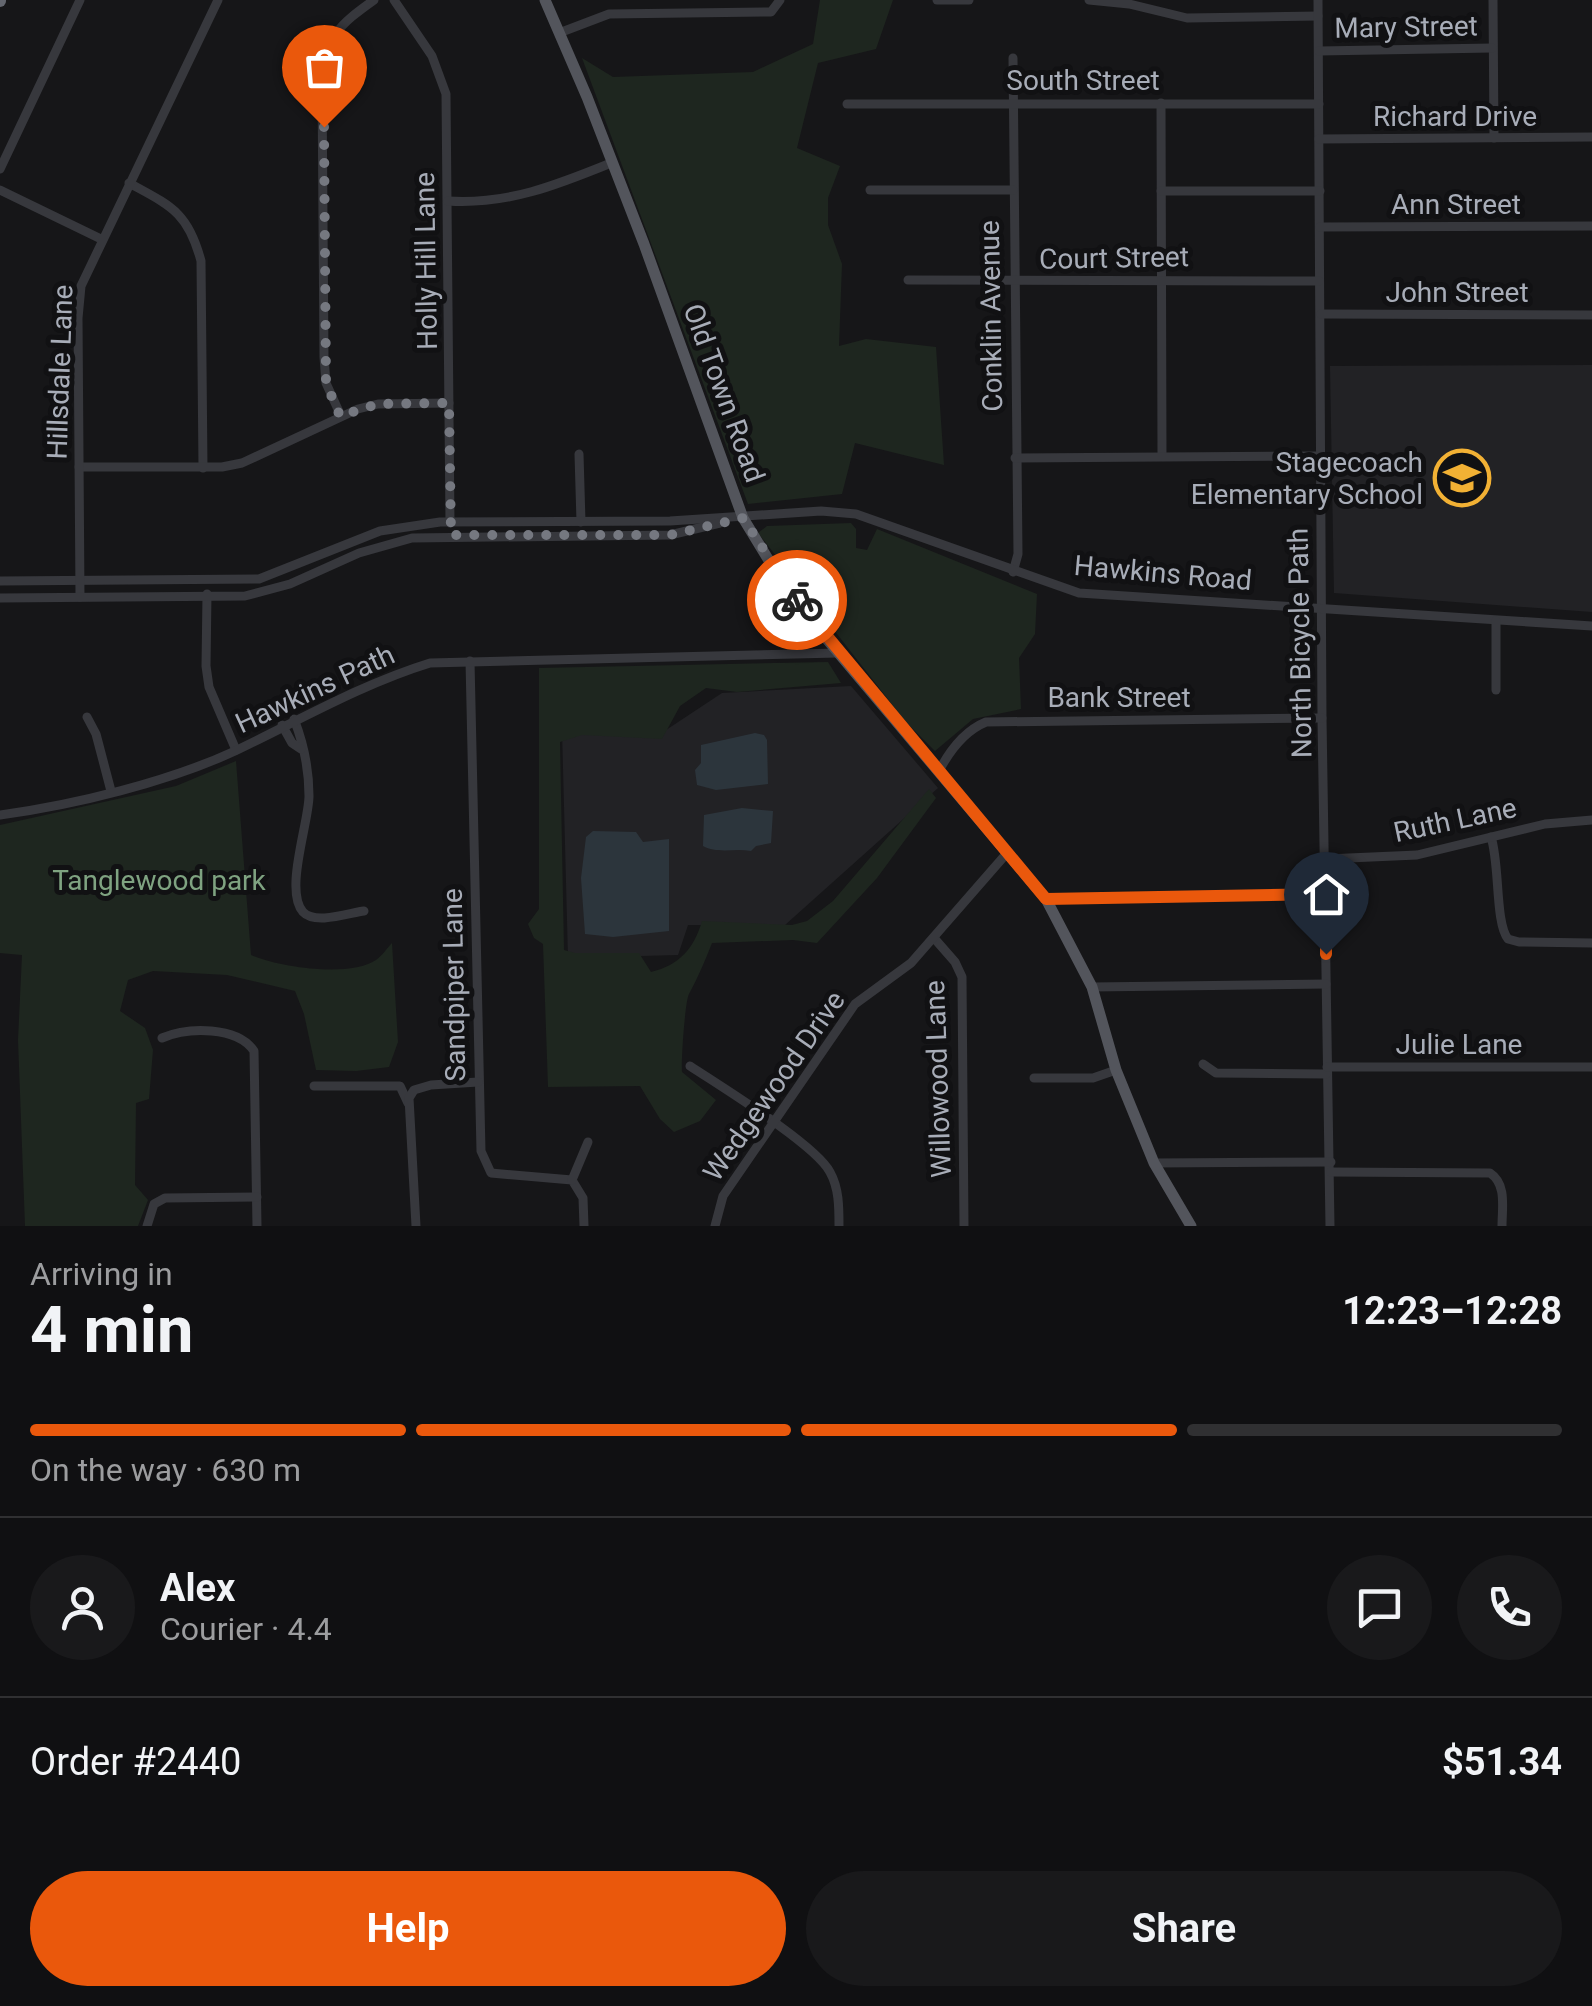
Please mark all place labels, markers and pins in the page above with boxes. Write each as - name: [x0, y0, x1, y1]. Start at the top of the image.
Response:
- pin: [282, 25, 367, 128]
- place label: Stagecoach Elementary School: [1191, 446, 1423, 511]
- school or university icon: Stagecoach Elementary School: [1432, 448, 1492, 508]
- pin: [1284, 852, 1369, 955]

